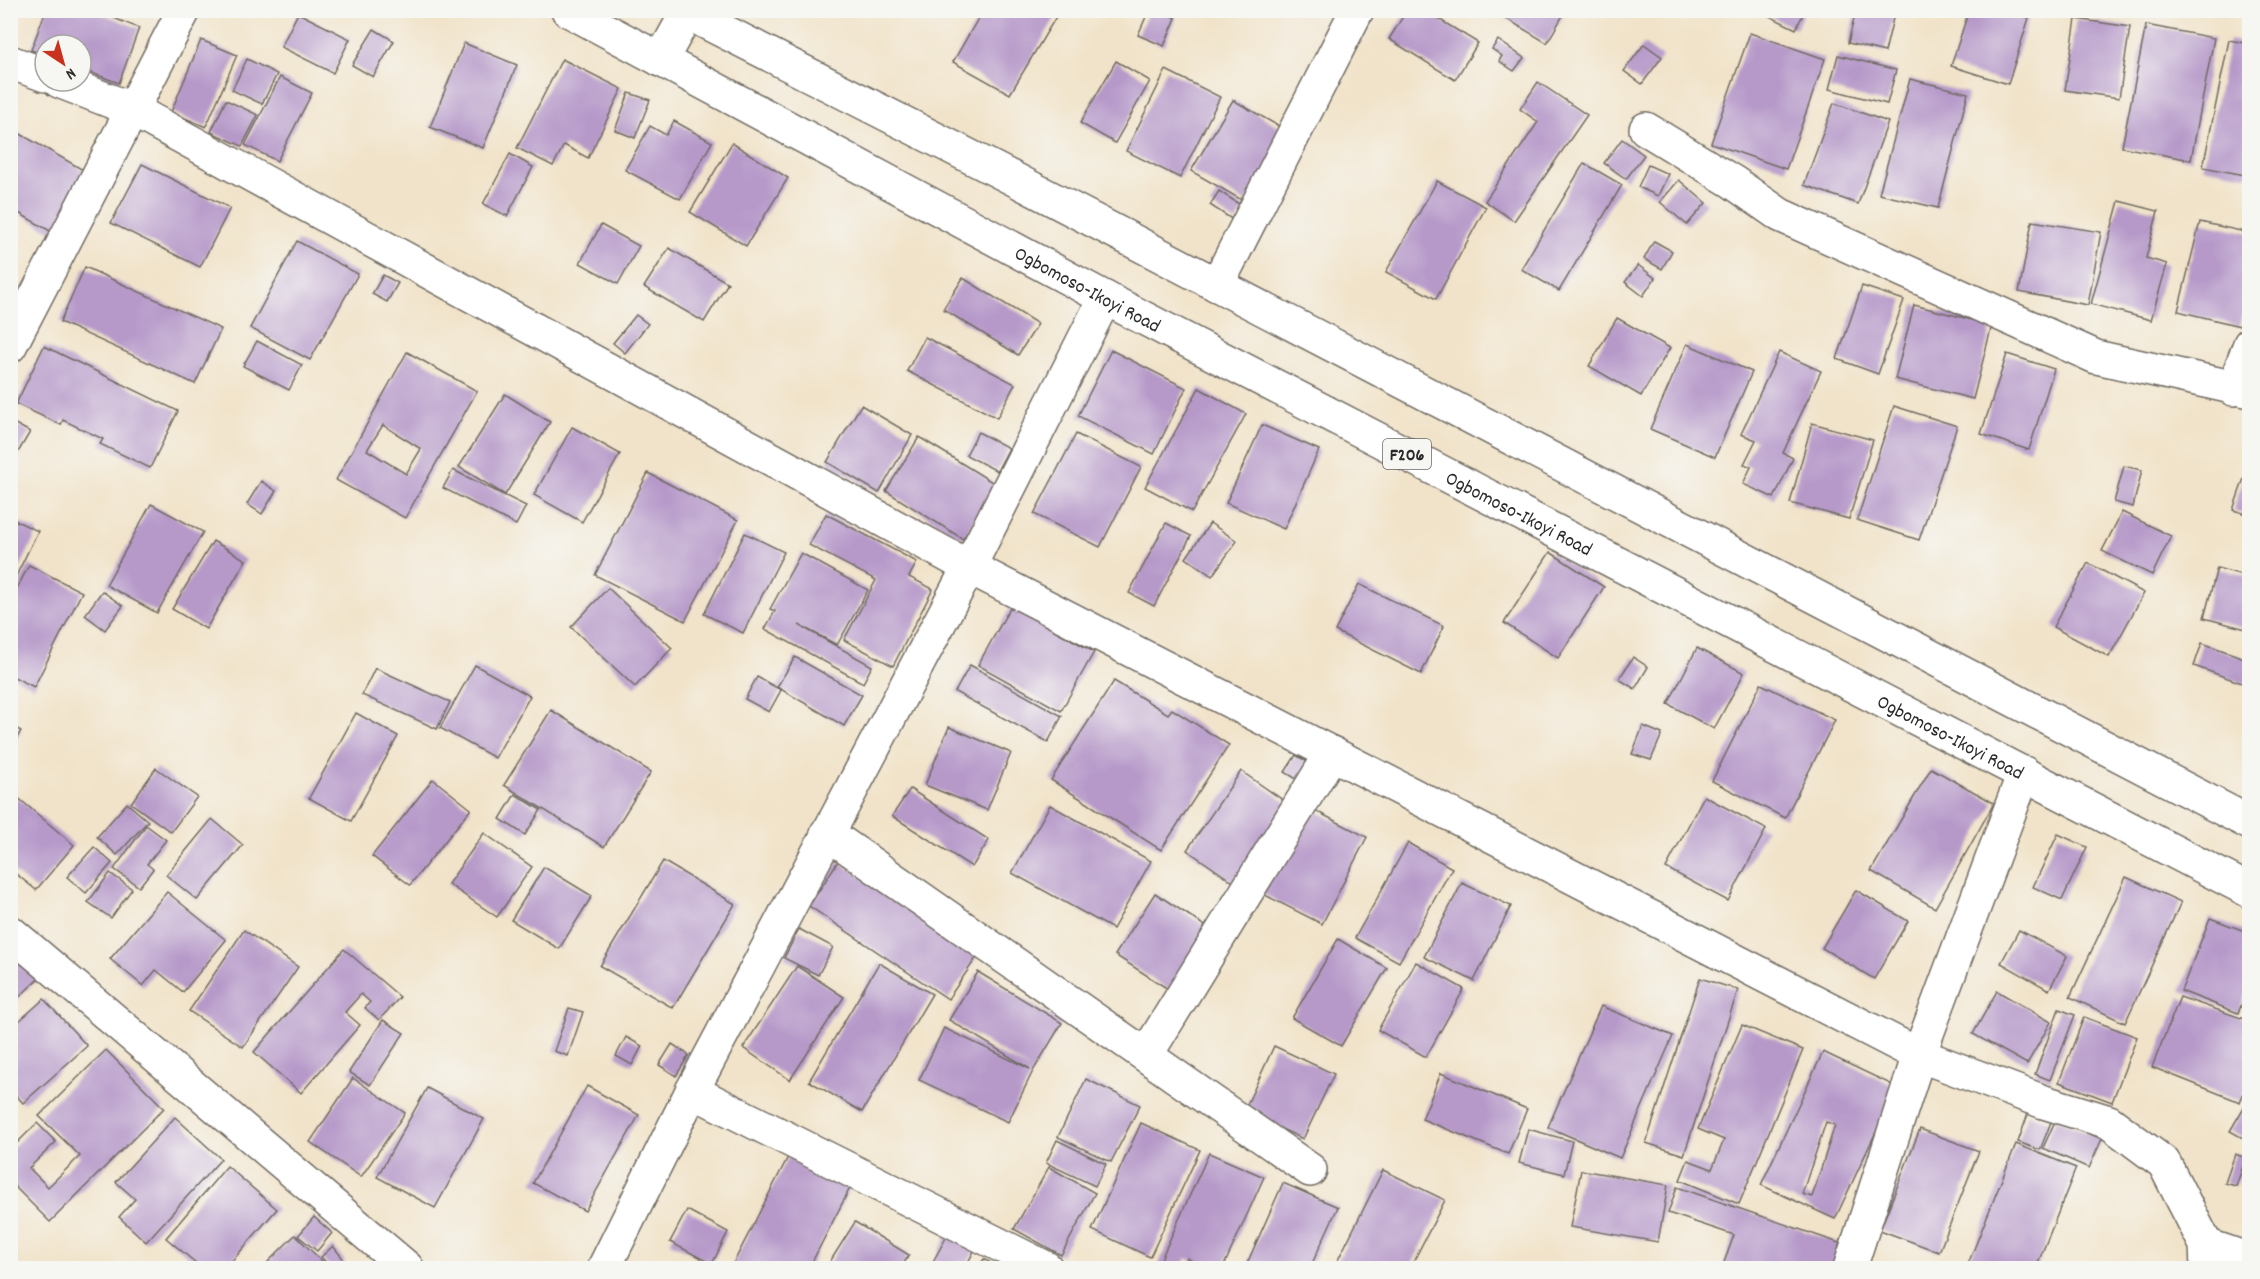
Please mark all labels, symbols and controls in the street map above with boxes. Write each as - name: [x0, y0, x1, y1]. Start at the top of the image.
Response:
- north arrow: [33, 33, 93, 93]
- text: N: [60, 61, 80, 85]
- street label: Ogbomoso-Ikoyi Road: [1009, 241, 1165, 341]
- road number: F206: [1383, 439, 1431, 469]
- street label: Ogbomoso-Ikoyi Road: [1440, 466, 1596, 565]
- street label: Ogbomoso-Ikoyi Road: [1871, 689, 2028, 788]

